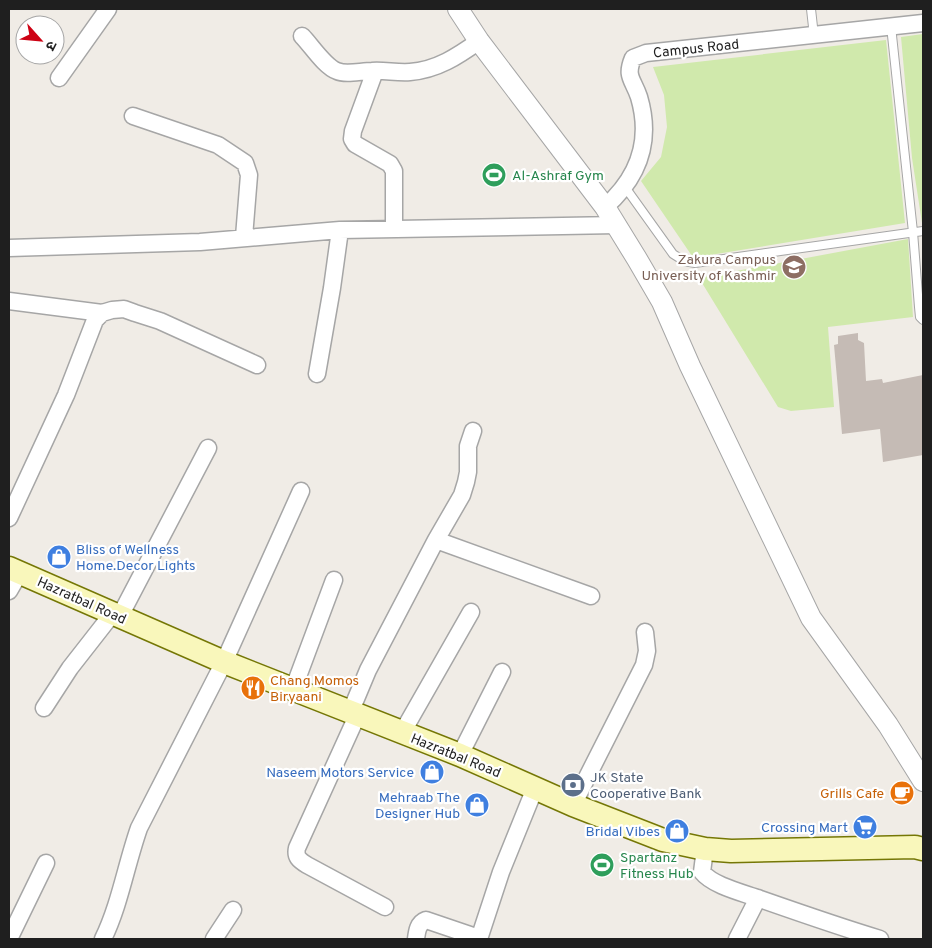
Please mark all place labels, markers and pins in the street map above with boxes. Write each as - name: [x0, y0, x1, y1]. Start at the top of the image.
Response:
- sports icon: Al-Ashraf Gym: [481, 162, 507, 188]
- place label: Al-Ashraf Gym: [512, 168, 604, 185]
- place label: Zakura Campus University of Kashmir: [641, 252, 777, 285]
- school or university icon: Zakura Campus University of Kashmir: [781, 254, 807, 280]
- place label: Bliss of Wellness Home.Decor Lights: [76, 542, 196, 575]
- shop icon: Bliss of Wellness Home.Decor Lights: [46, 544, 72, 570]
- place label: Chang Momos Biryaani: [270, 673, 359, 706]
- restaurant icon: Chang Momos Biryaani: [240, 675, 266, 701]
- shop icon: Naseem Motors Service: [419, 759, 445, 785]
- place label: Naseem Motors Service: [266, 765, 414, 782]
- place label: JK State Cooperative Bank: [590, 770, 702, 803]
- bank icon: JK State Cooperative Bank: [560, 772, 586, 798]
- cafe icon: Grills Cafe: [889, 780, 915, 806]
- place label: Grills Cafe: [820, 786, 884, 803]
- place label: Mehraab The Designer Hub: [375, 790, 460, 823]
- shop icon: Mehraab The Designer Hub: [464, 792, 490, 818]
- supermarket icon: Crossing Mart: [852, 814, 878, 840]
- shop icon: Bridal Vibes: [664, 818, 690, 844]
- place label: Crossing Mart: [761, 820, 848, 837]
- place label: Bridal Vibes: [586, 824, 660, 841]
- place label: Spartanz Fitness Hub: [620, 850, 694, 883]
- sports icon: Spartanz Fitness Hub: [589, 852, 615, 878]

